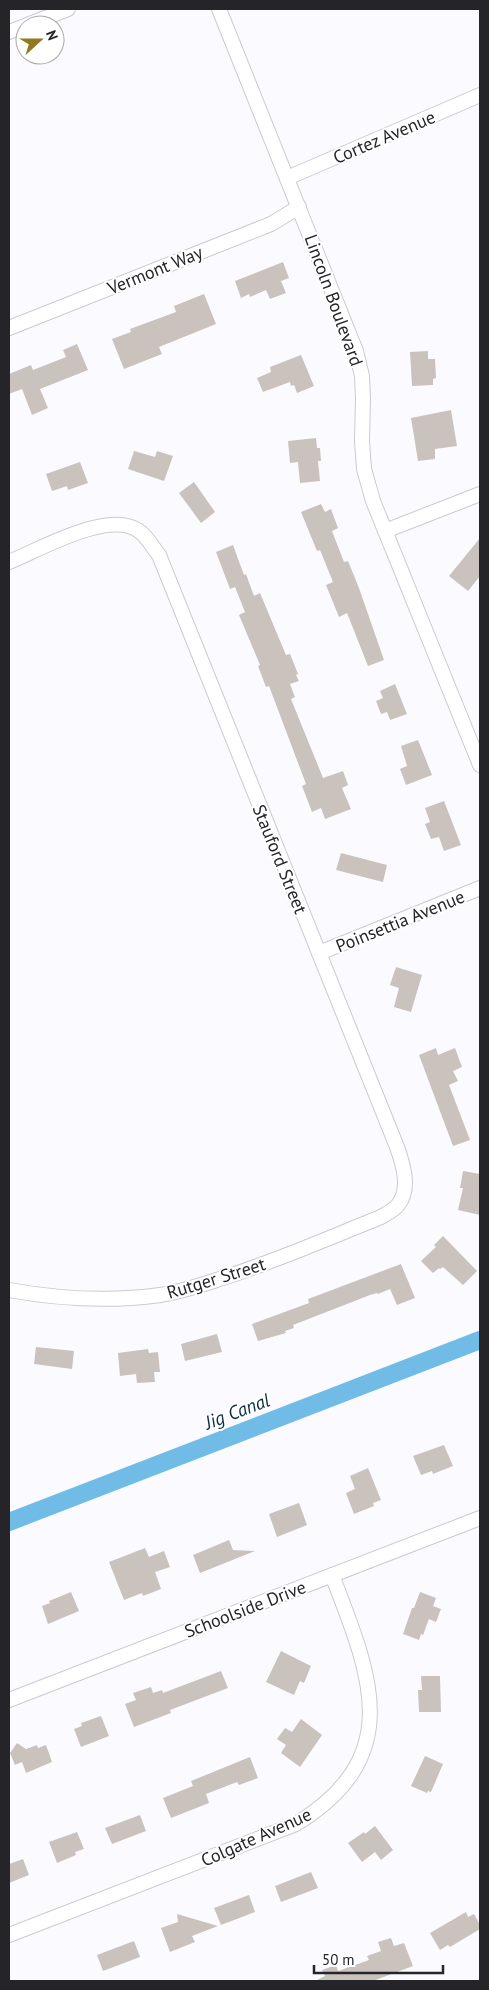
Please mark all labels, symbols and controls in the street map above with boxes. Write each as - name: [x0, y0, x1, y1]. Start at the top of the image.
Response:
- north arrow: [15, 15, 65, 65]
- text: N: [42, 28, 62, 43]
- street label: Cortez Avenue: [329, 105, 439, 169]
- street label: Lincoln Boulevard: [300, 231, 368, 369]
- street label: Vermont Way: [103, 240, 207, 300]
- street label: Stauford Street: [248, 801, 312, 917]
- street label: Poinsettia Avenue: [332, 885, 468, 957]
- street label: Rutger Street: [164, 1252, 268, 1304]
- water label: Jig Canal: [199, 1388, 273, 1435]
- street label: Schoolside Drive: [181, 1575, 309, 1643]
- street label: Colgate Avenue: [197, 1802, 315, 1872]
- scale bar: [314, 1942, 443, 1974]
- text: 50 m: [322, 1950, 355, 1969]

